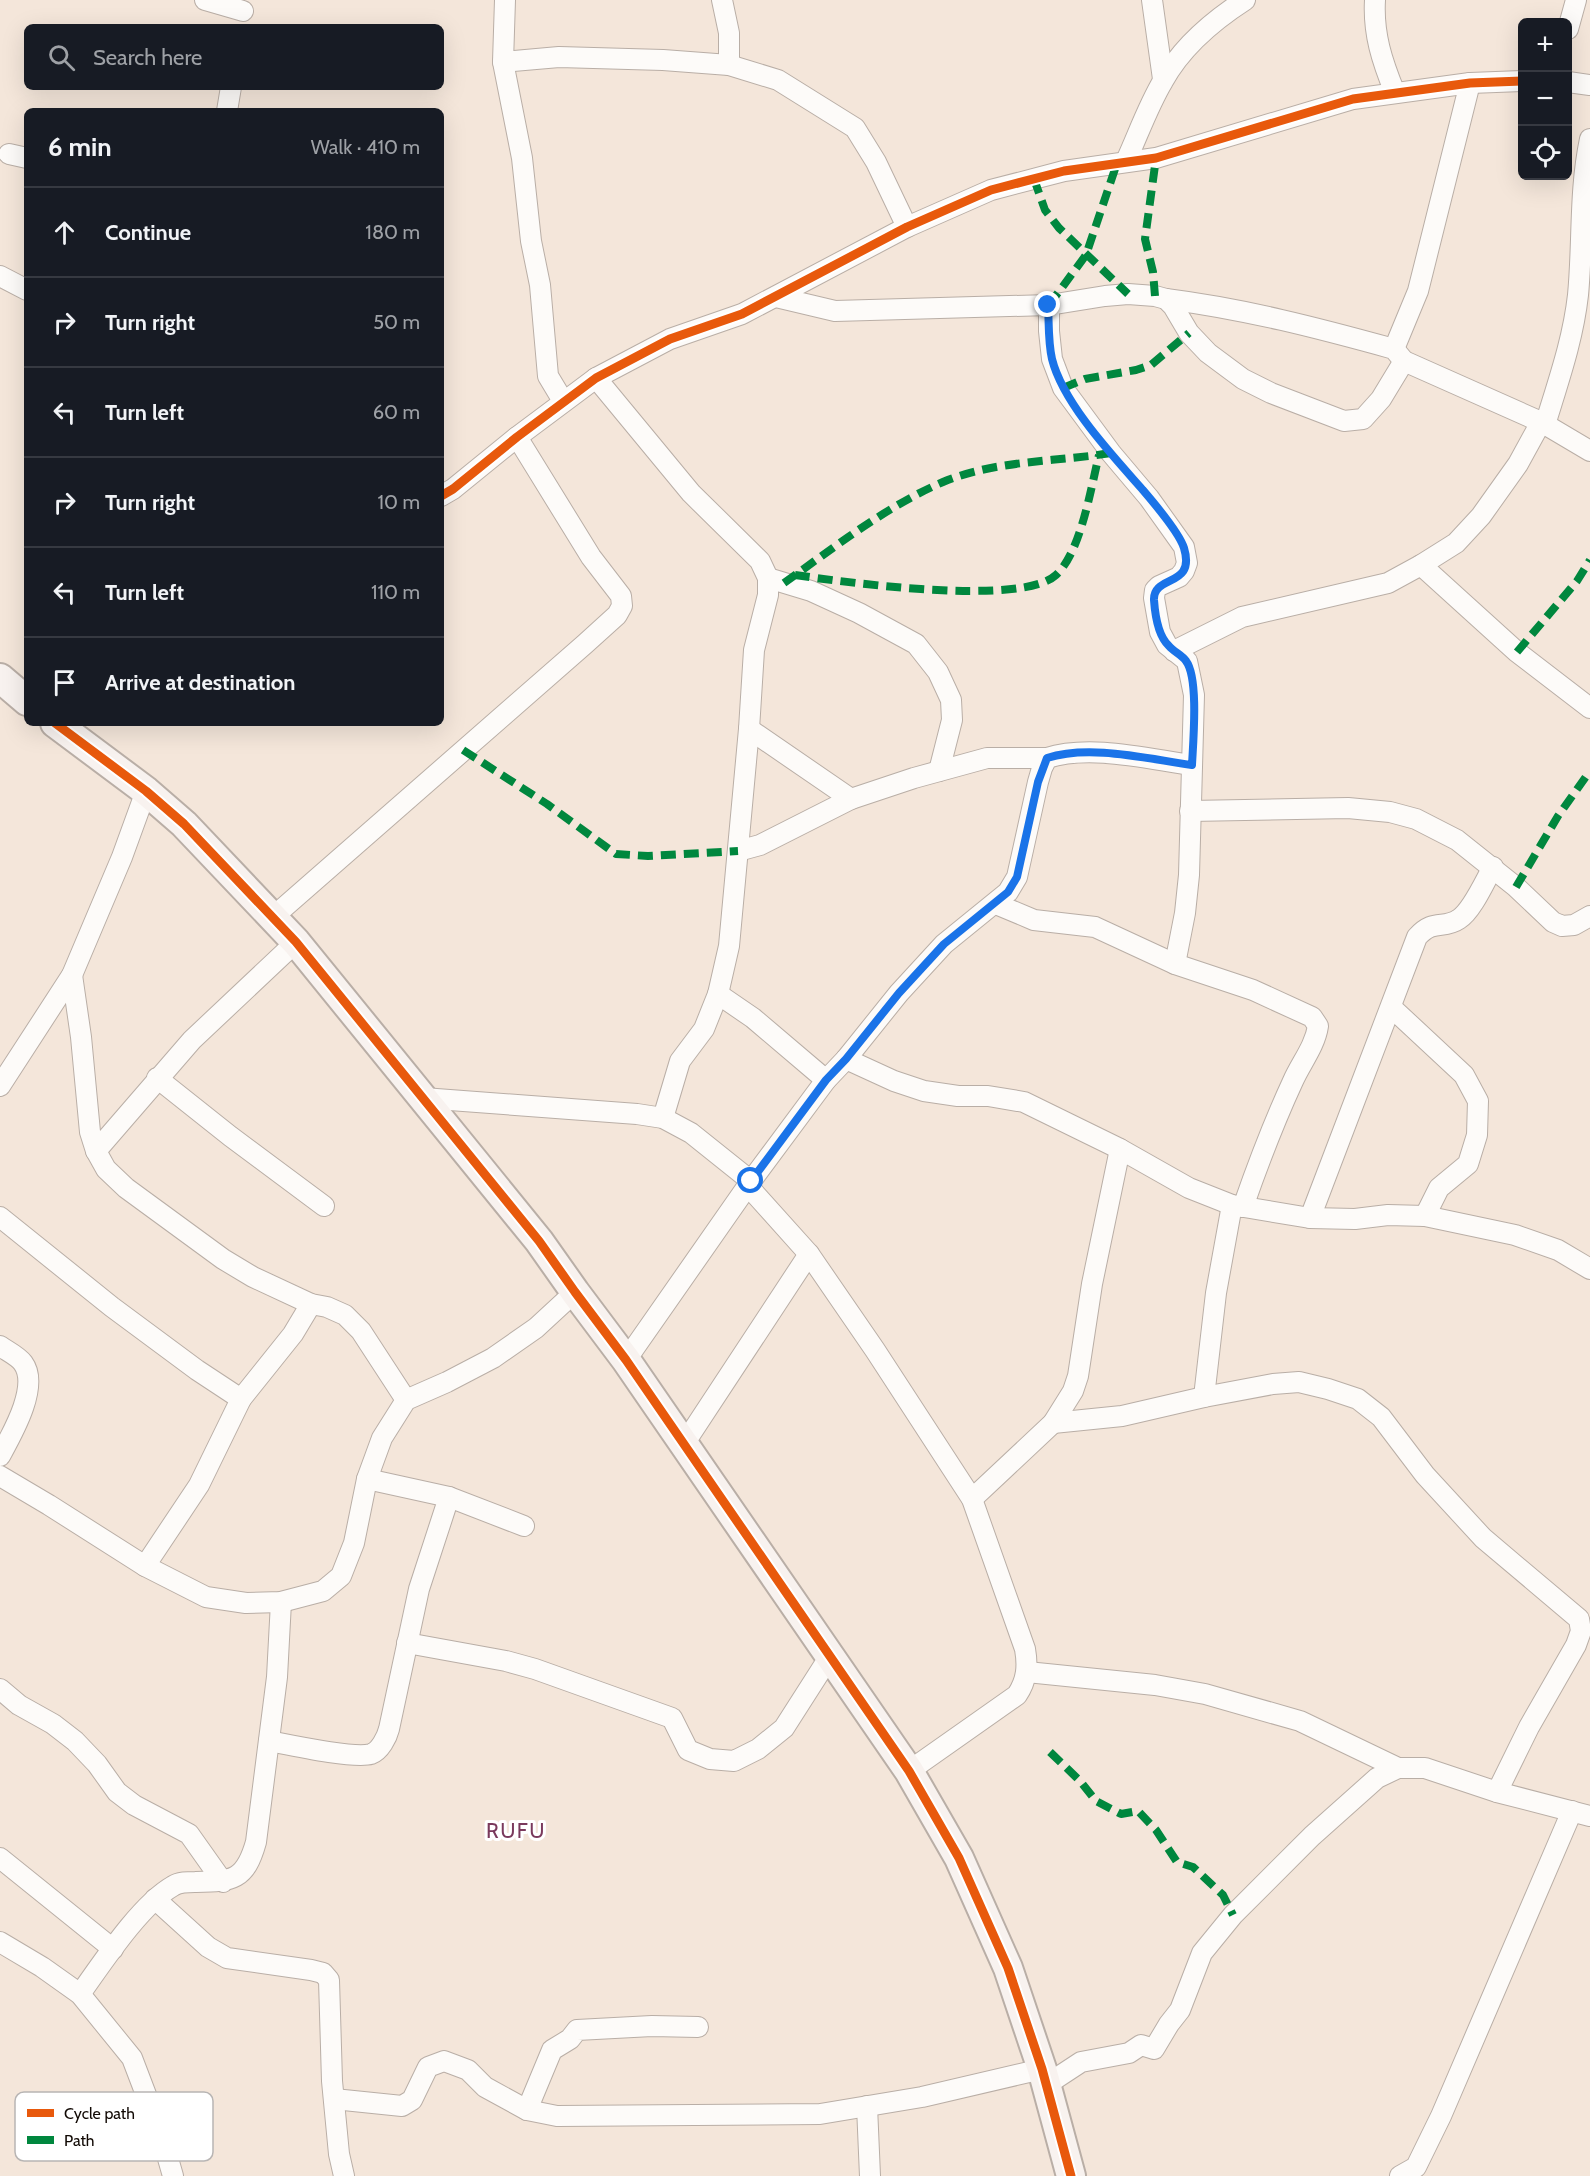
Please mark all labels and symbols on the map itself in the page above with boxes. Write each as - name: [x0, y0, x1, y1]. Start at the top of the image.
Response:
- route end: [1034, 291, 1060, 317]
- route start: [737, 1167, 763, 1193]
- district label: RUFU: [486, 1818, 546, 1843]
- legend: [15, 2092, 213, 2161]
- text: Cycle path: [64, 2104, 135, 2123]
- text: Path: [64, 2131, 95, 2150]

